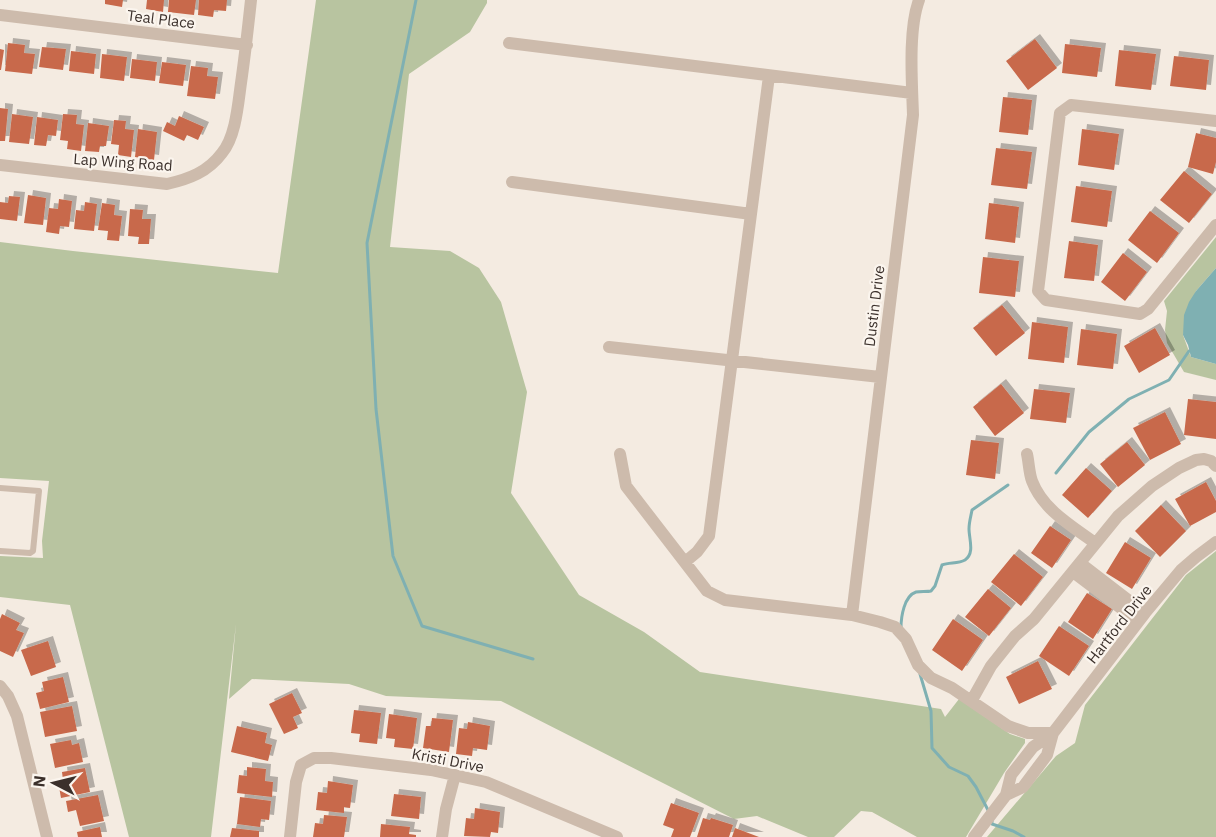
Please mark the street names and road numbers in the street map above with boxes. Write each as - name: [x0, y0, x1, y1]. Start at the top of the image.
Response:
- street label: Teal Place: [126, 5, 196, 33]
- street label: Lap Wing Road: [73, 149, 173, 175]
- street label: Dustin Drive: [860, 264, 888, 348]
- street label: Hartford Drive: [1082, 581, 1156, 667]
- street label: Kristi Drive: [410, 744, 486, 776]

